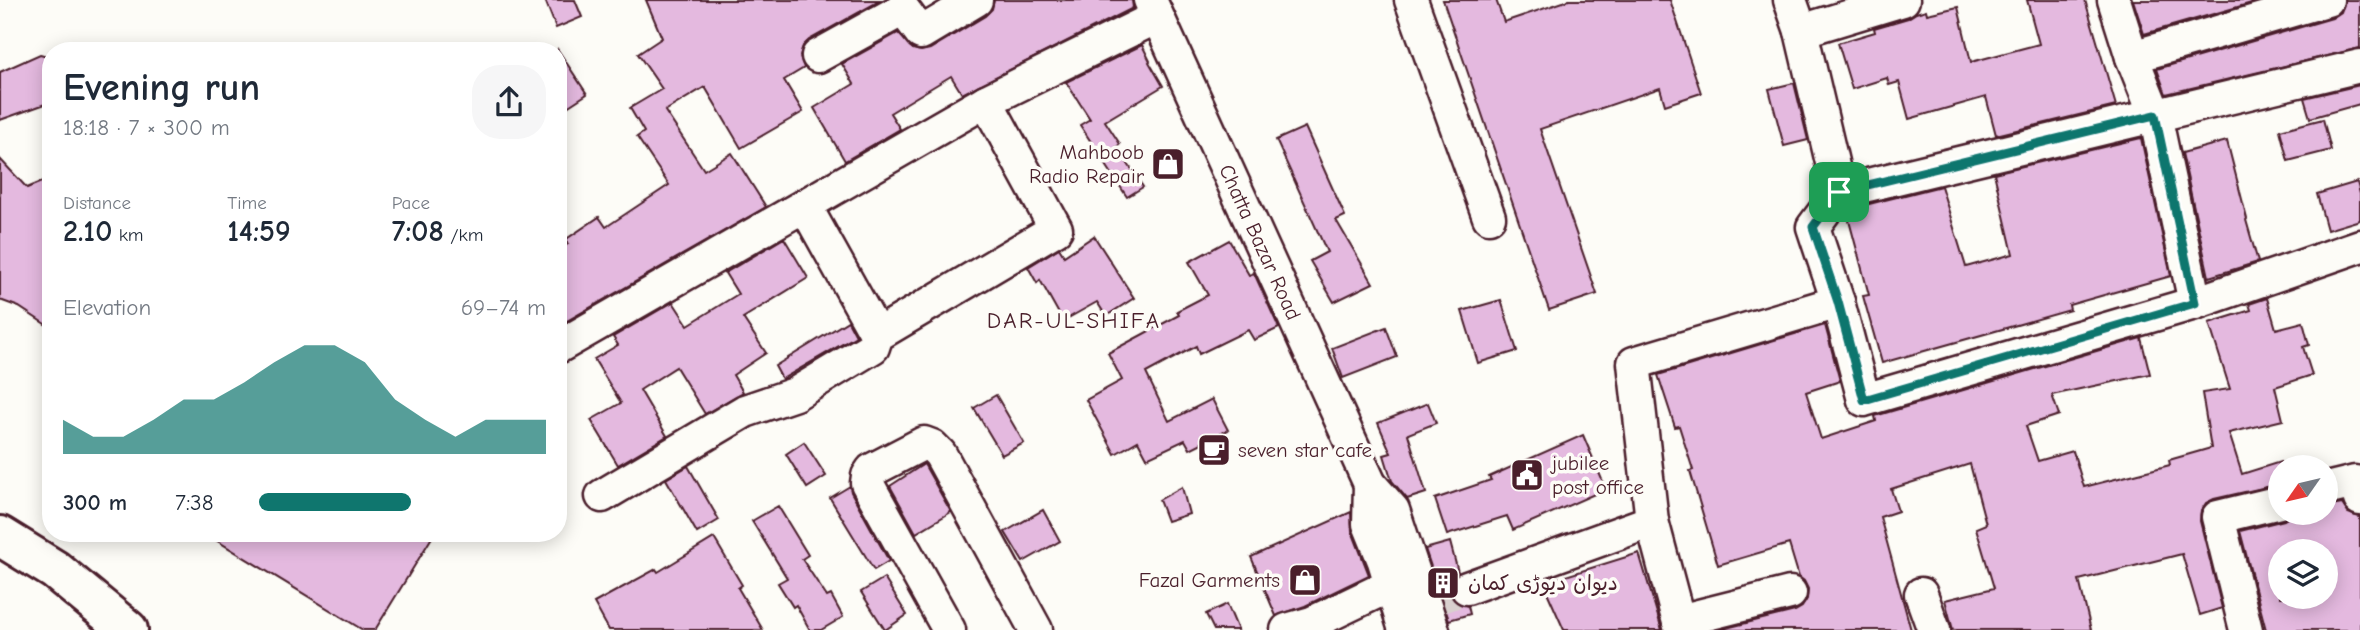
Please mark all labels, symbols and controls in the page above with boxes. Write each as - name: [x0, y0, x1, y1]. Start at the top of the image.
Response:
- button: share: [472, 65, 546, 139]
- text: Evening run: [63, 66, 260, 110]
- text: 18:18 · 7 × 300 m: [63, 114, 230, 141]
- place label: Mahboob Radio Repair: [1029, 140, 1145, 188]
- shop icon: Mahboob Radio Repair: [1149, 145, 1187, 183]
- street label: Chatta Bazar Road: [1214, 161, 1306, 324]
- pin: [1809, 162, 1869, 222]
- icon: arrive: [1820, 173, 1858, 211]
- text: Distance: [63, 192, 131, 214]
- text: Time: [227, 192, 267, 214]
- text: Pace: [392, 192, 430, 214]
- text: 2.10: [63, 214, 112, 249]
- text: 14:59: [227, 214, 291, 249]
- text: 7:08: [392, 214, 444, 249]
- text: km: [112, 224, 144, 246]
- text: /km: [444, 224, 483, 246]
- text: Elevation: [63, 294, 151, 321]
- text: 69–74 m: [461, 294, 546, 321]
- district label: DAR-UL-SHIFA: [987, 307, 1161, 334]
- cafe icon: seven star cafe: [1195, 431, 1233, 469]
- place label: seven star cafe: [1238, 438, 1372, 462]
- place label: jubilee post office: [1550, 451, 1644, 499]
- north arrow: [2268, 455, 2338, 525]
- map controls: [2268, 455, 2338, 609]
- public building icon: jubilee post office: [1508, 456, 1546, 494]
- text: 300 m: [63, 489, 127, 516]
- text: 7:38: [175, 489, 214, 516]
- button: layers: [2268, 539, 2338, 609]
- shop icon: Fazal Garments: [1286, 561, 1324, 599]
- building icon: دیوان دیوڑی کمان: [1424, 564, 1462, 602]
- place label: Fazal Garments: [1139, 568, 1280, 592]
- place label: دیوان دیوڑی کمان: [1468, 571, 1618, 596]

